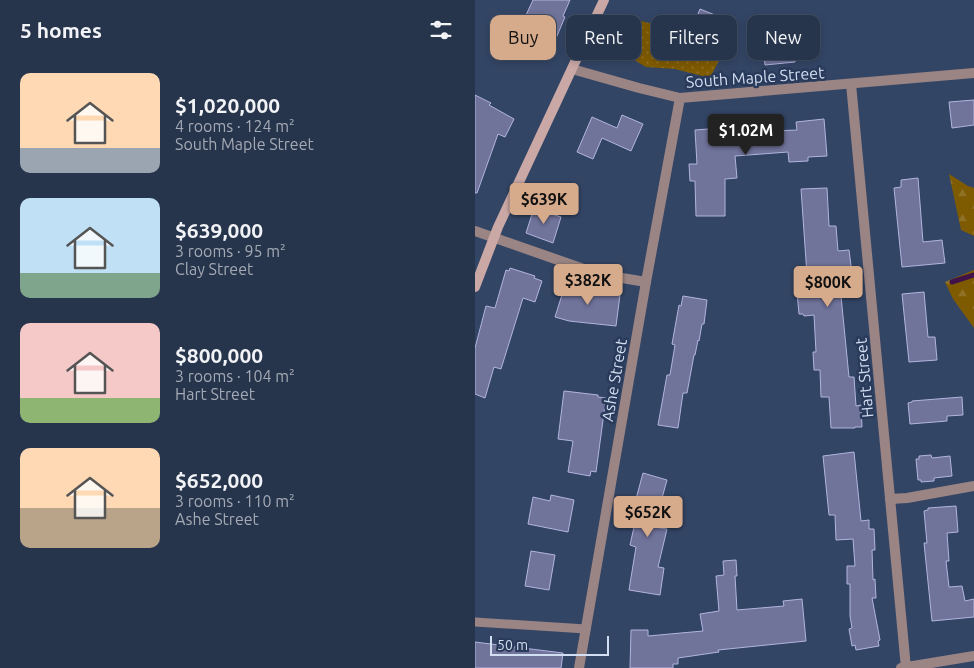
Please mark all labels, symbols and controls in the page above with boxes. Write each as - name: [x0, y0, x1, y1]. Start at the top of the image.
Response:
- chip: Buy: [490, 15, 556, 60]
- chip: Rent: [566, 15, 641, 60]
- chip: Filters: [651, 15, 737, 60]
- chip: New: [747, 15, 820, 60]
- icon: filters: [427, 16, 455, 44]
- text: 5 homes: [20, 18, 102, 42]
- street label: South Maple Street: [685, 63, 826, 91]
- icon: home: [60, 93, 120, 153]
- text: $1,020,000: [175, 93, 280, 117]
- pin: $1.02M: [705, 114, 787, 156]
- text: 4 rooms · 124 m²: [175, 117, 295, 135]
- text: $1.02M: [719, 121, 773, 139]
- text: South Maple Street: [175, 135, 314, 153]
- pin: $639K: [509, 182, 579, 225]
- text: $639K: [521, 190, 567, 208]
- icon: home: [60, 218, 120, 278]
- text: $639,000: [175, 218, 263, 242]
- text: 3 rooms · 95 m²: [175, 242, 286, 260]
- text: Clay Street: [175, 260, 253, 278]
- pin: $382K: [553, 264, 623, 306]
- pin: $800K: [793, 266, 863, 308]
- text: $382K: [565, 271, 611, 289]
- text: $800K: [805, 273, 851, 291]
- street label: Ashe Street: [598, 336, 630, 423]
- street label: Hart Street: [851, 337, 876, 419]
- icon: home: [60, 343, 120, 403]
- text: $800,000: [175, 343, 263, 367]
- text: 3 rooms · 104 m²: [175, 367, 295, 385]
- text: Hart Street: [175, 385, 255, 403]
- icon: home: [60, 468, 120, 528]
- text: $652,000: [175, 468, 263, 492]
- text: 3 rooms · 110 m²: [175, 492, 295, 510]
- pin: $652K: [613, 496, 683, 538]
- text: $652K: [625, 503, 671, 521]
- text: Ashe Street: [175, 510, 259, 528]
- scale bar: [490, 633, 609, 656]
- text: 50 m: [497, 637, 528, 653]

